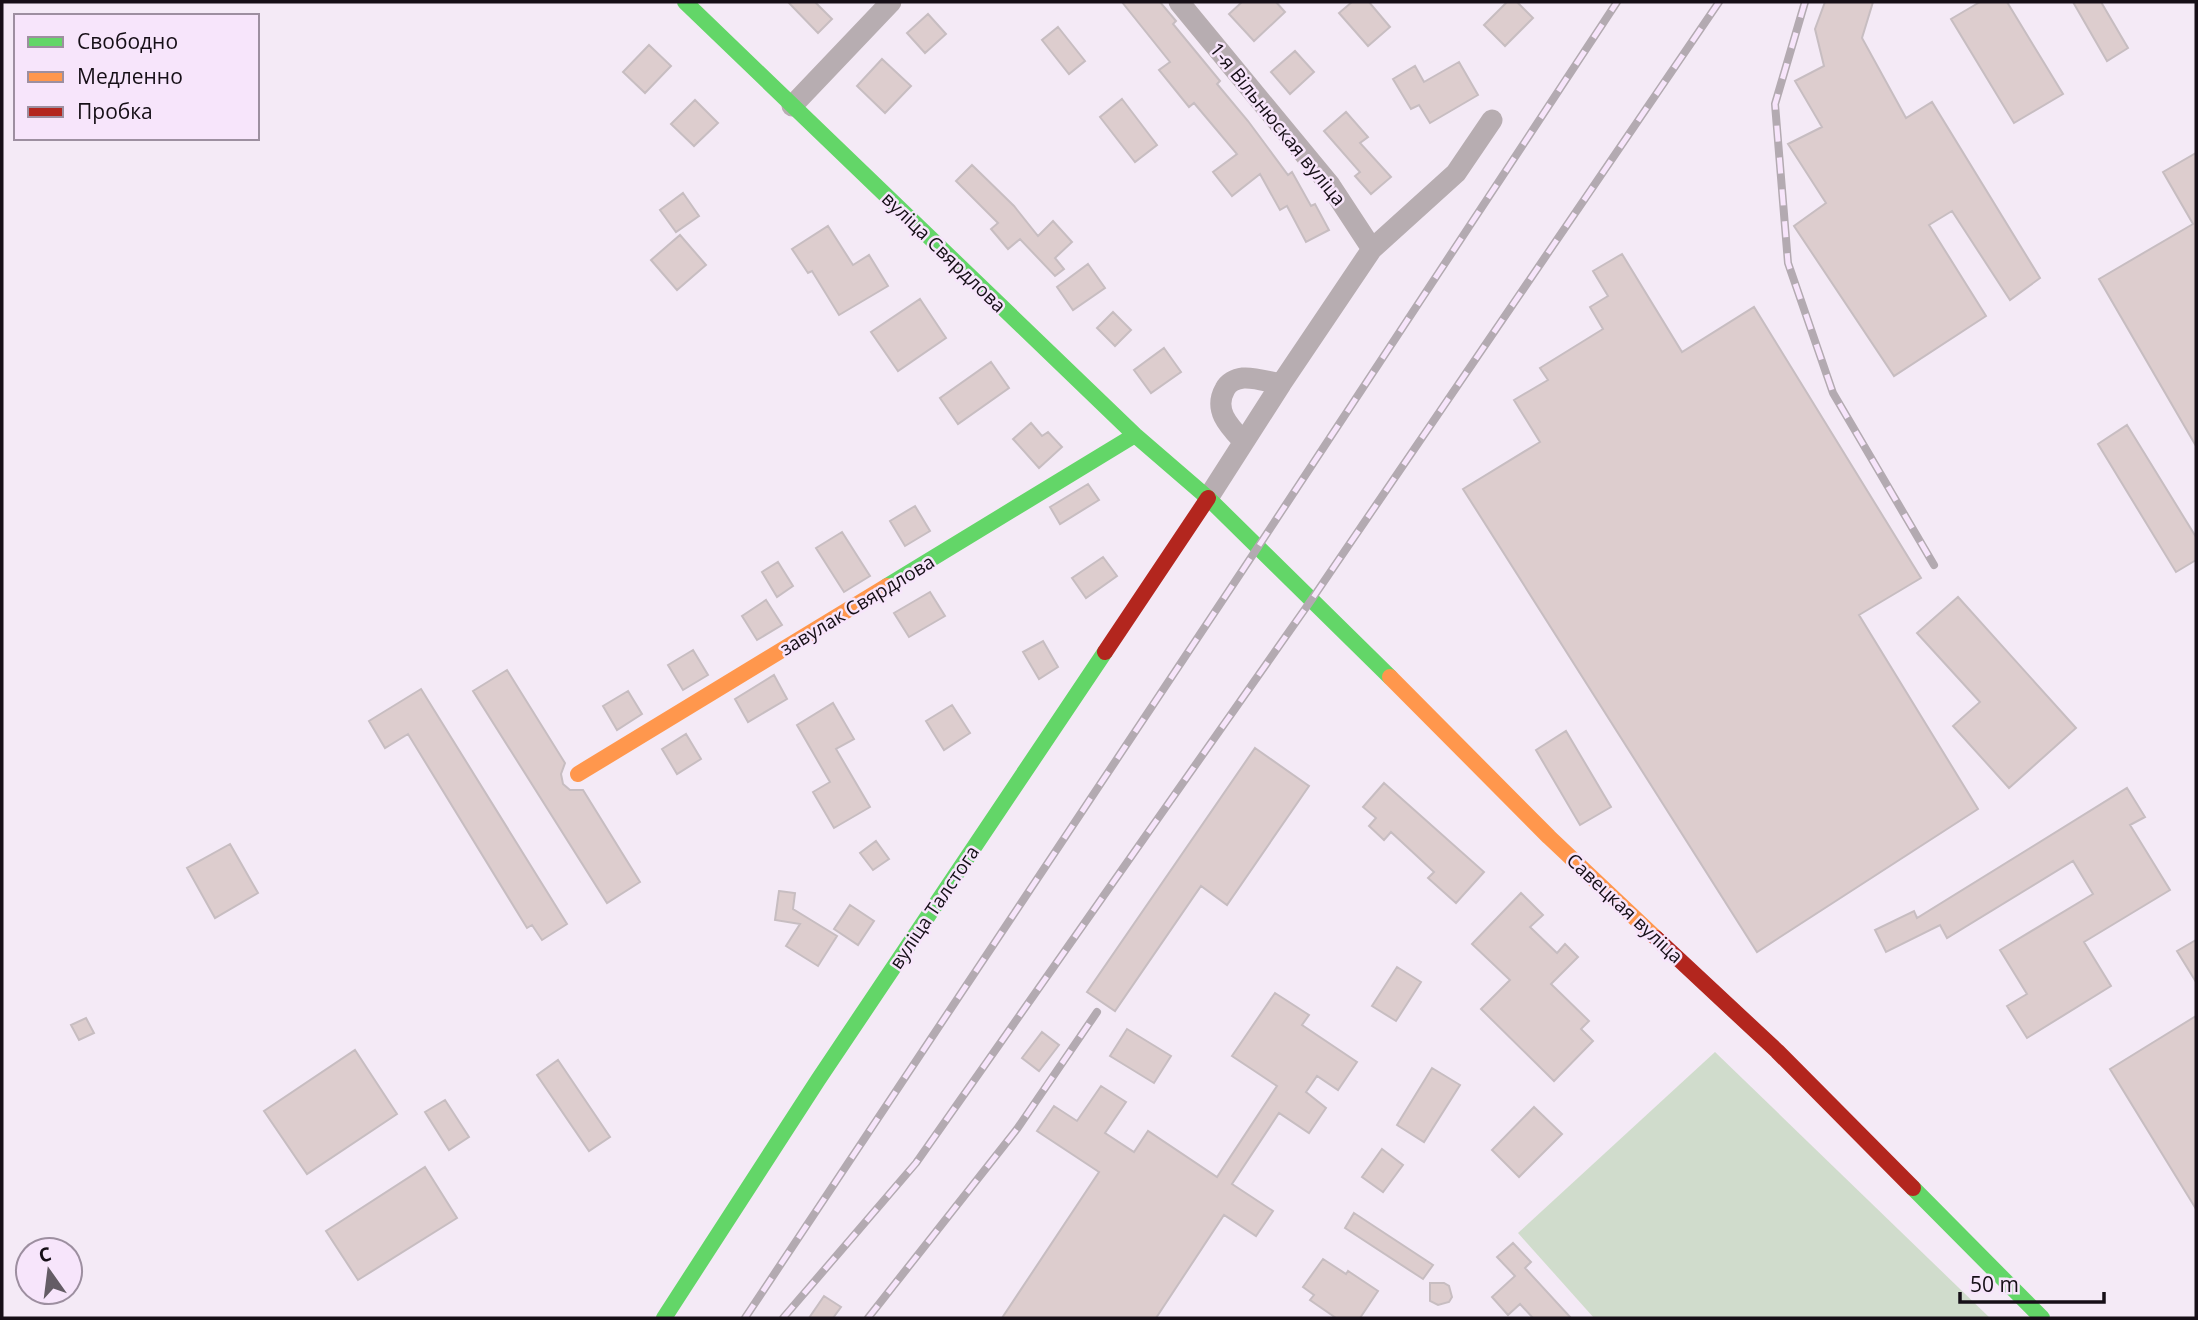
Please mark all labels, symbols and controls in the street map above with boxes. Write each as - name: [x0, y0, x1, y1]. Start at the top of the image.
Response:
- legend: [14, 14, 259, 140]
- text: Свободно: [77, 27, 178, 55]
- street label: 1-я Вільнюская вуліца: [1204, 37, 1352, 211]
- text: Медленно: [77, 62, 183, 90]
- text: Пробка: [77, 97, 153, 125]
- street label: вуліца Свярдлова: [876, 186, 1012, 318]
- street label: завулак Свярдлова: [775, 549, 939, 661]
- street label: вуліца Талстога: [883, 840, 985, 974]
- street label: Савецкая вуліца: [1561, 847, 1689, 969]
- north arrow: [14, 1236, 84, 1306]
- text: С: [36, 1240, 54, 1269]
- scale bar: [1960, 1260, 2104, 1304]
- text: 50 m: [1970, 1270, 2019, 1298]

